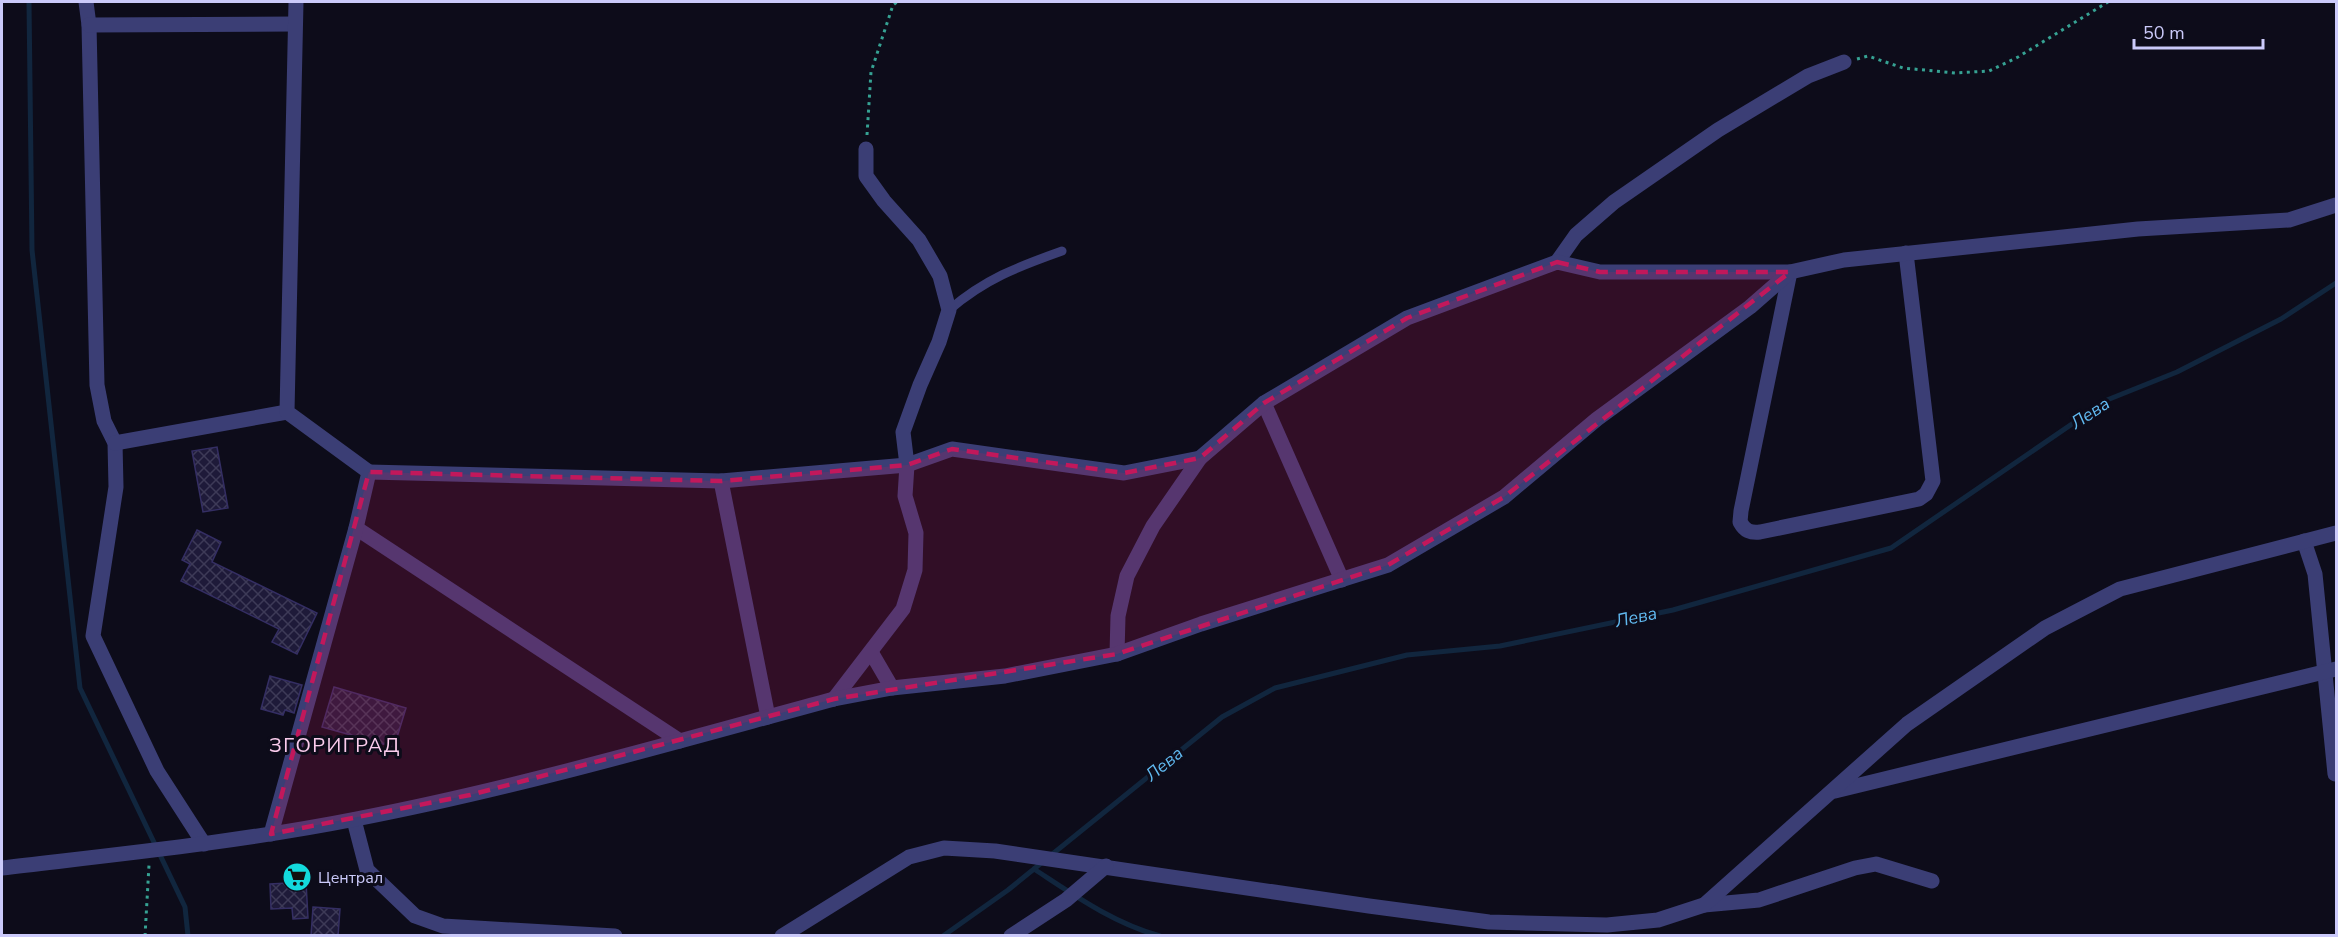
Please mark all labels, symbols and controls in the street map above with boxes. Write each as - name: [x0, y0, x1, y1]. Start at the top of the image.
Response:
- scale bar: [2134, 12, 2263, 50]
- text: 50 m: [2143, 21, 2185, 45]
- water label: Лева: [2065, 391, 2114, 435]
- water label: Лева: [1612, 601, 1659, 633]
- district label: ЗГОРИГРАД: [269, 732, 401, 759]
- water label: Лева: [1139, 741, 1188, 787]
- supermarket icon: Централ: [281, 861, 313, 893]
- place label: Централ: [318, 867, 383, 889]

